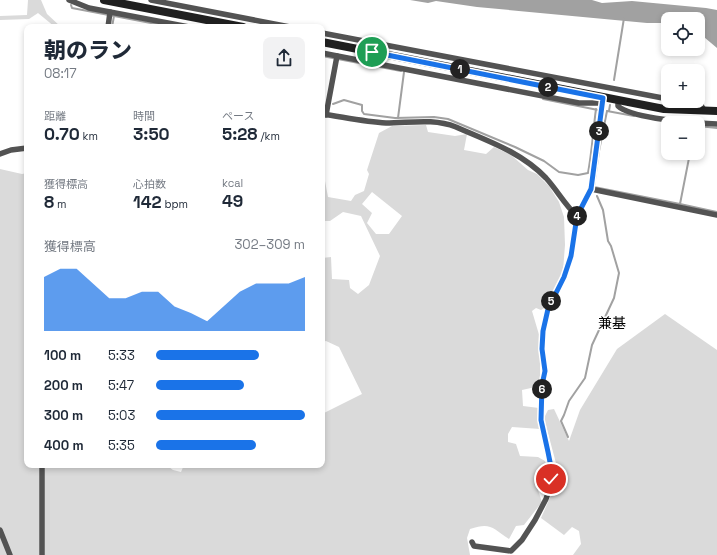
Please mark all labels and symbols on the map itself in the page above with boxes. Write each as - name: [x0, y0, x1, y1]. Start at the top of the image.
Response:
- pin: [355, 35, 389, 69]
- pin: 1: [450, 59, 470, 79]
- pin: 2: [538, 77, 558, 97]
- pin: 3: [589, 121, 609, 141]
- pin: 4: [567, 206, 587, 226]
- pin: 5: [541, 291, 561, 311]
- district label: 兼基: [598, 314, 626, 332]
- pin: 6: [532, 379, 552, 399]
- pin: [534, 462, 568, 496]

